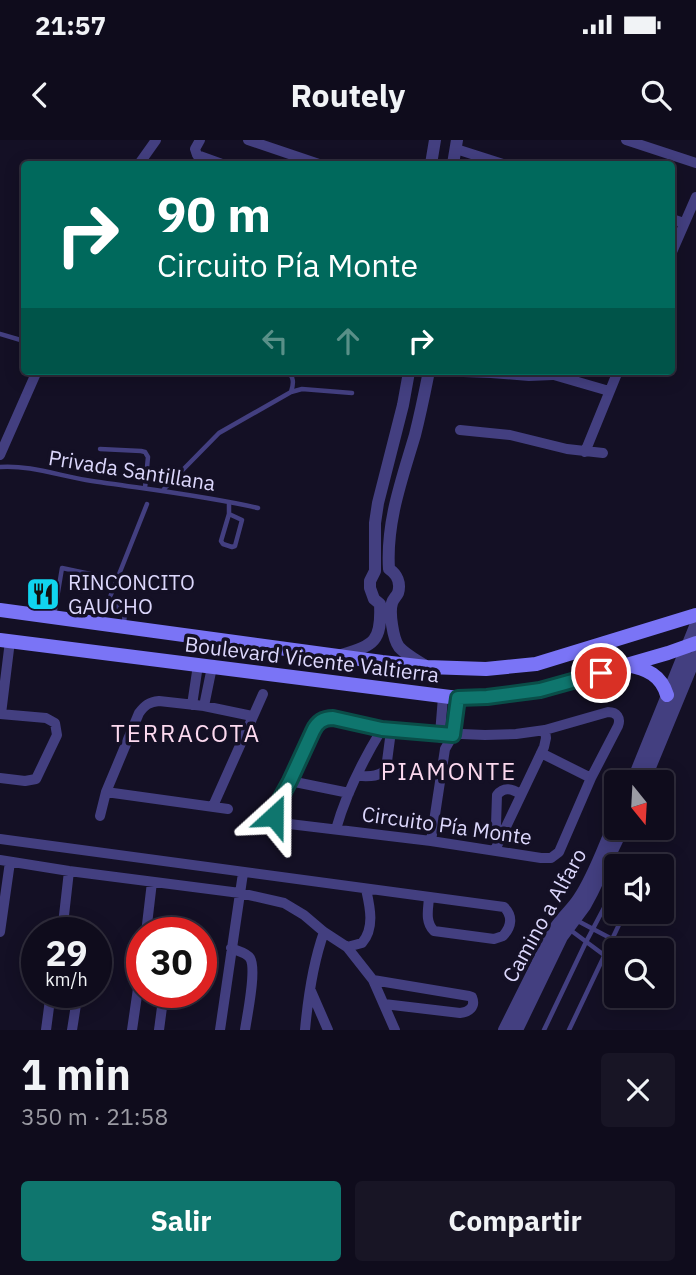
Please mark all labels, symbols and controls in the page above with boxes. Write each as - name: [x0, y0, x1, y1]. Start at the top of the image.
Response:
- text: 21:57: [35, 8, 106, 42]
- text: Routely: [291, 74, 405, 116]
- icon: back: [21, 76, 59, 114]
- icon: search: [637, 76, 675, 114]
- text: 90 m: [157, 182, 271, 245]
- icon: right: [42, 189, 133, 280]
- text: Circuito Pía Monte: [157, 244, 418, 286]
- icon: left: [256, 322, 294, 360]
- icon: ahead: [329, 322, 367, 360]
- icon: right: [402, 322, 440, 360]
- street label: Privada Santillana: [46, 443, 218, 497]
- place label: RINCONCITO GAUCHO: [68, 568, 195, 620]
- restaurant icon: RINCONCITO GAUCHO: [24, 575, 62, 613]
- street label: Boulevard Vicente Valtierra: [183, 630, 441, 688]
- pin: [571, 643, 631, 703]
- icon: arrive: [582, 654, 620, 692]
- district label: TERRACOTA: [111, 717, 261, 749]
- district label: PIAMONTE: [381, 755, 517, 787]
- north arrow: [604, 770, 674, 840]
- map controls: [604, 770, 674, 1008]
- position arrow: [237, 779, 311, 853]
- street label: Circuito Pía Monte: [360, 799, 534, 851]
- street label: Camino a Alfaro: [496, 843, 592, 987]
- button: sound: [604, 854, 674, 924]
- speed limit sign: 30: [126, 917, 217, 1008]
- text: 29: [45, 930, 88, 976]
- button: search: [604, 938, 674, 1008]
- text: km/h: [45, 968, 88, 991]
- text: 1 min: [21, 1047, 131, 1102]
- button: close: [601, 1053, 675, 1127]
- text: 350 m · 21:58: [21, 1101, 168, 1131]
- button: Salir: [21, 1181, 341, 1261]
- button: Compartir: [355, 1181, 675, 1261]

